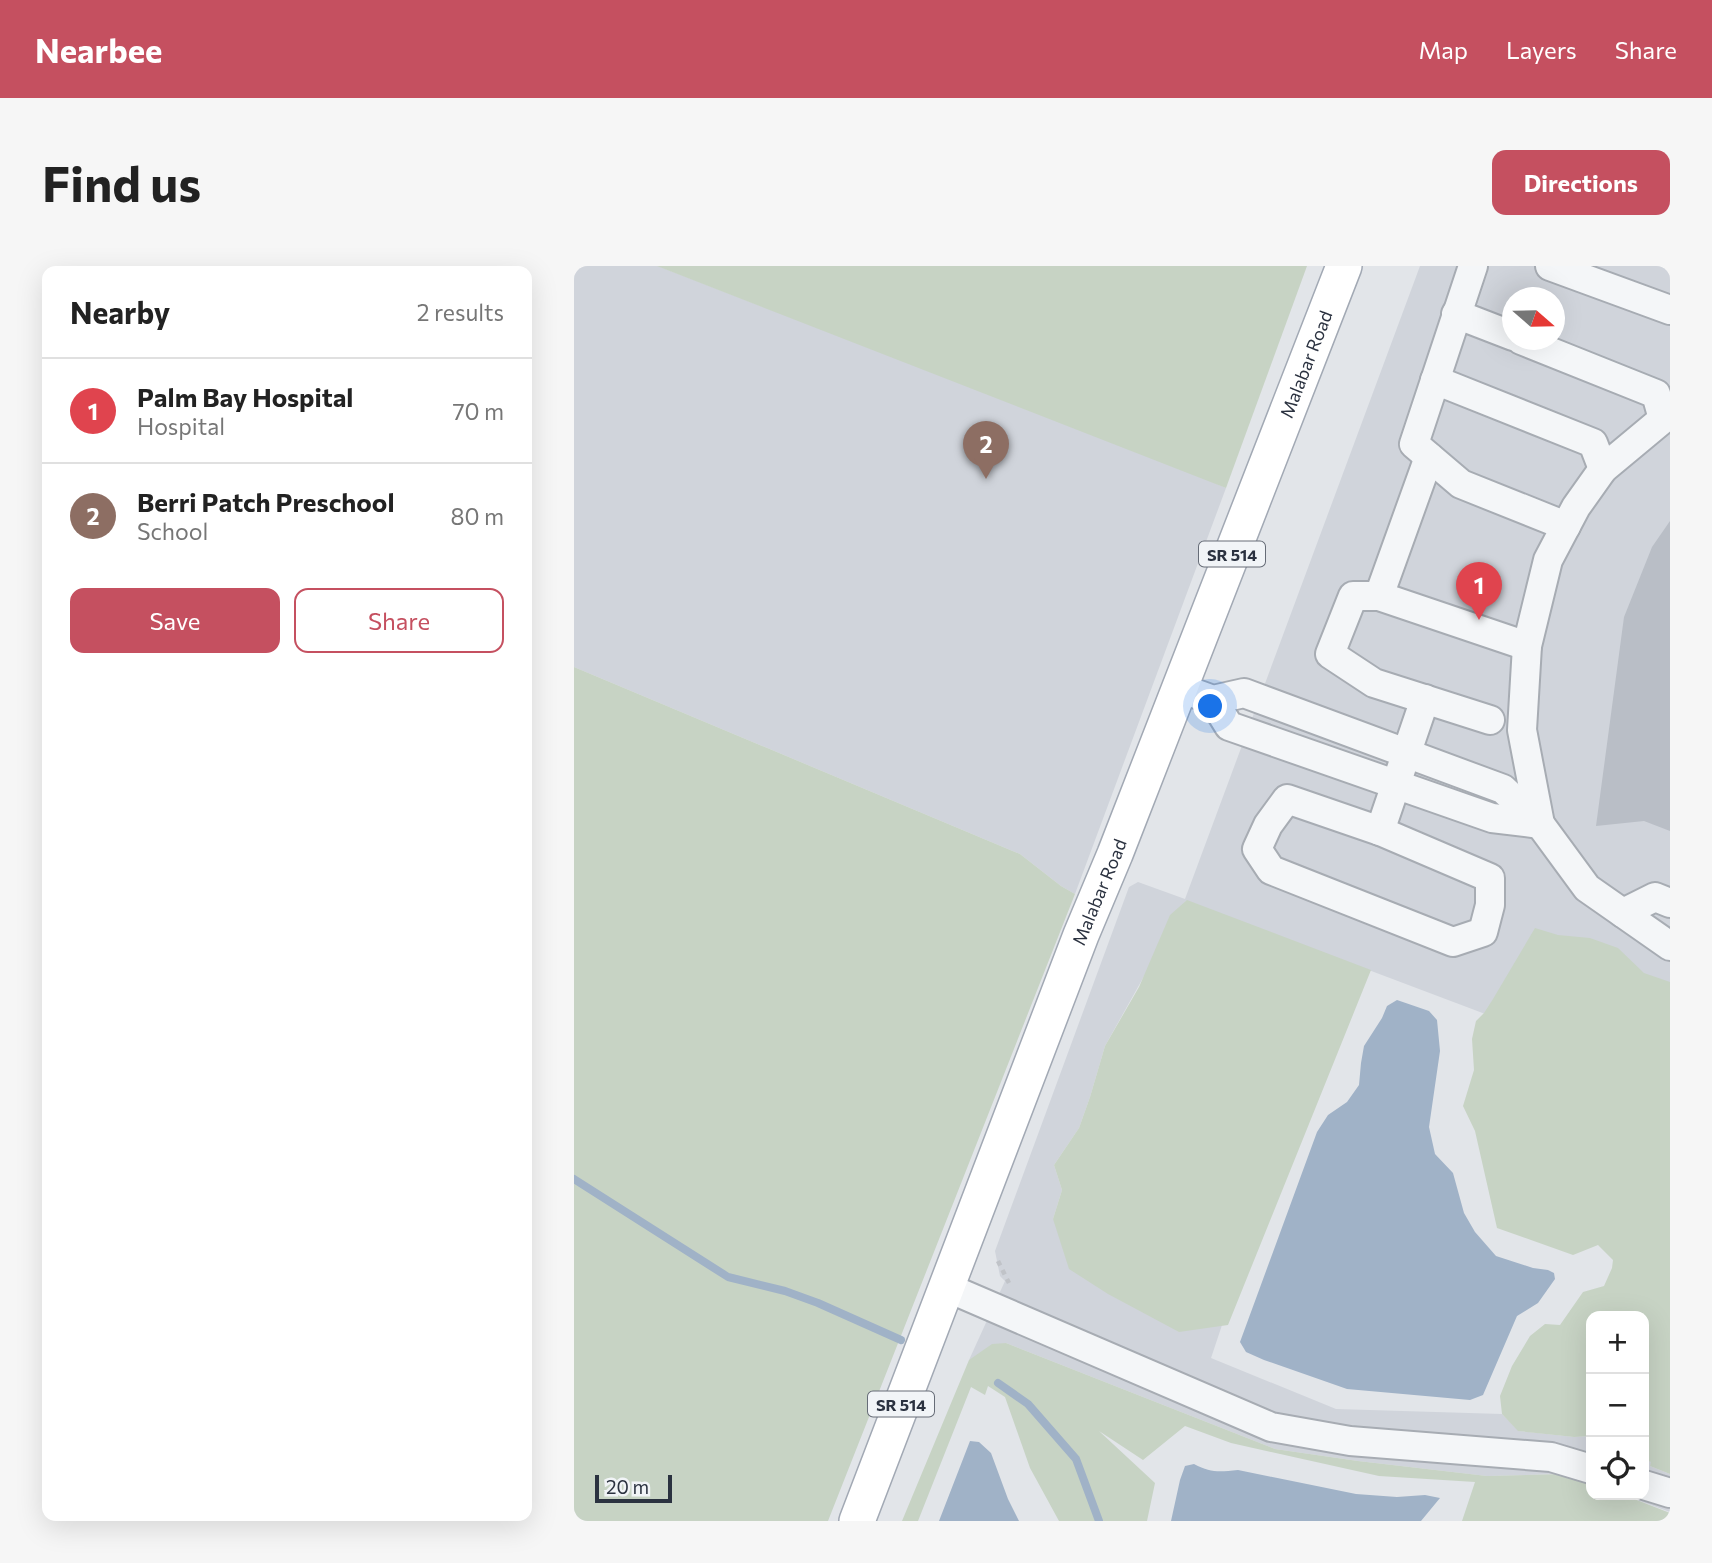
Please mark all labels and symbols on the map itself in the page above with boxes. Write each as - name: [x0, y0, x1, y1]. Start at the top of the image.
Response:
- north arrow: [1502, 287, 1565, 350]
- street label: Malabar Road: [1275, 307, 1337, 421]
- pin: 2: [963, 421, 1009, 479]
- road number: SR 514: [1199, 542, 1265, 566]
- pin: 1: [1456, 562, 1502, 620]
- your location: [1193, 689, 1227, 723]
- street label: Malabar Road: [1067, 836, 1131, 948]
- road number: SR 514: [868, 1392, 934, 1416]
- scale bar: [595, 1472, 672, 1504]

